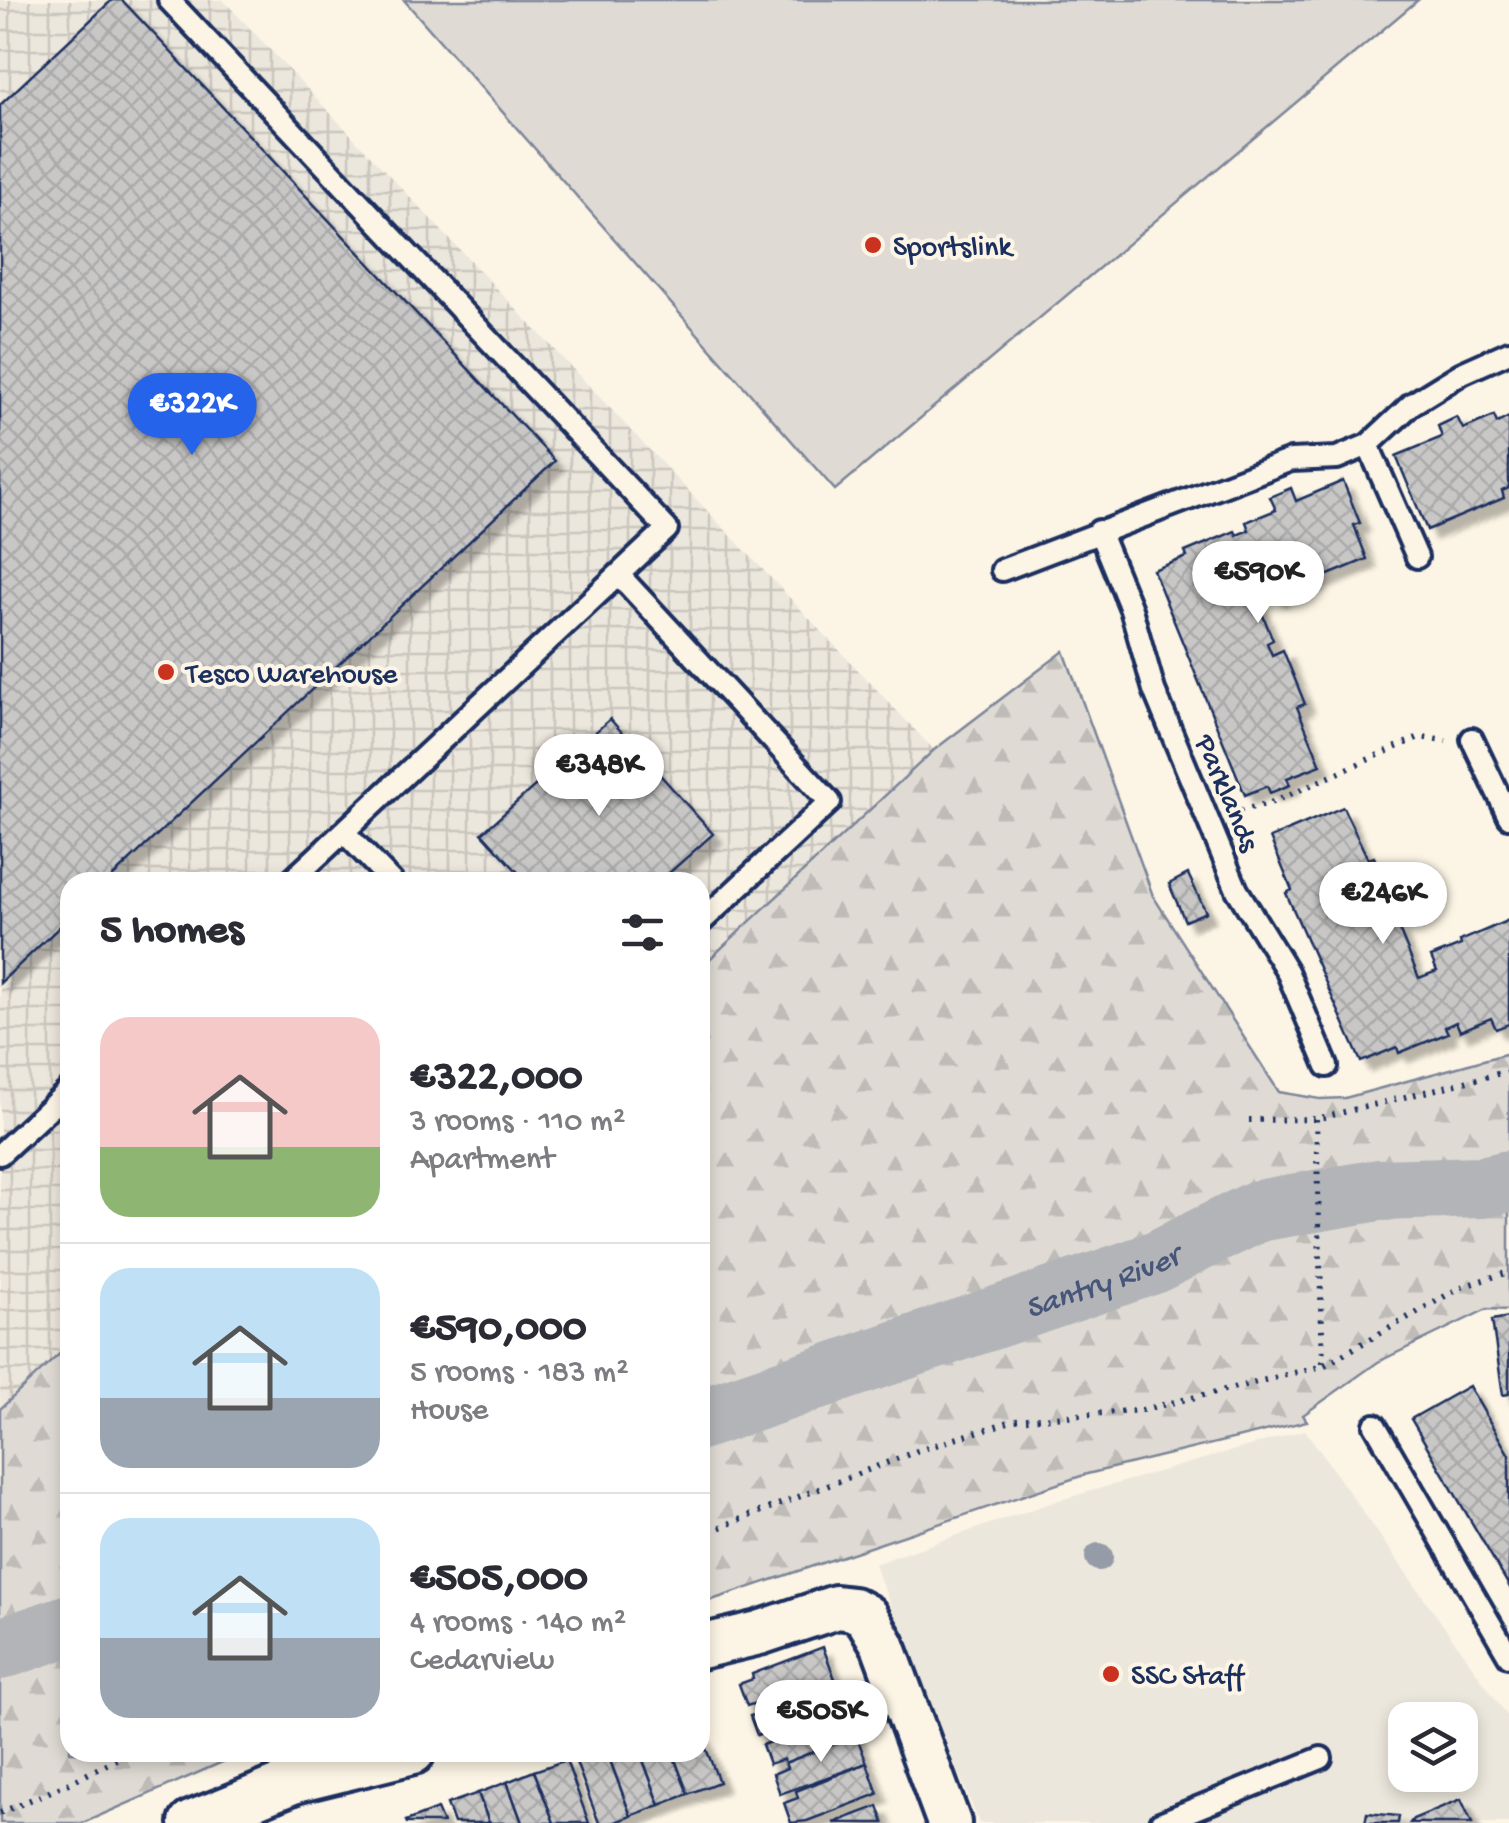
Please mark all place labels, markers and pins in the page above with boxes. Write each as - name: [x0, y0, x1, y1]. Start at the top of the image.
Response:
- place label: Sportslink: [893, 232, 1015, 267]
- marker: Sportslink: [862, 234, 884, 256]
- pin: €322K: [122, 373, 262, 458]
- pin: €590K: [1188, 541, 1328, 626]
- place label: Tesco Warehouse: [184, 659, 398, 694]
- marker: Tesco Warehouse: [155, 661, 177, 683]
- pin: €348K: [529, 734, 669, 819]
- pin: €246K: [1313, 862, 1453, 947]
- place label: SSC Staff: [1131, 1661, 1246, 1696]
- marker: SSC Staff: [1100, 1663, 1122, 1685]
- pin: €505K: [751, 1680, 891, 1765]

